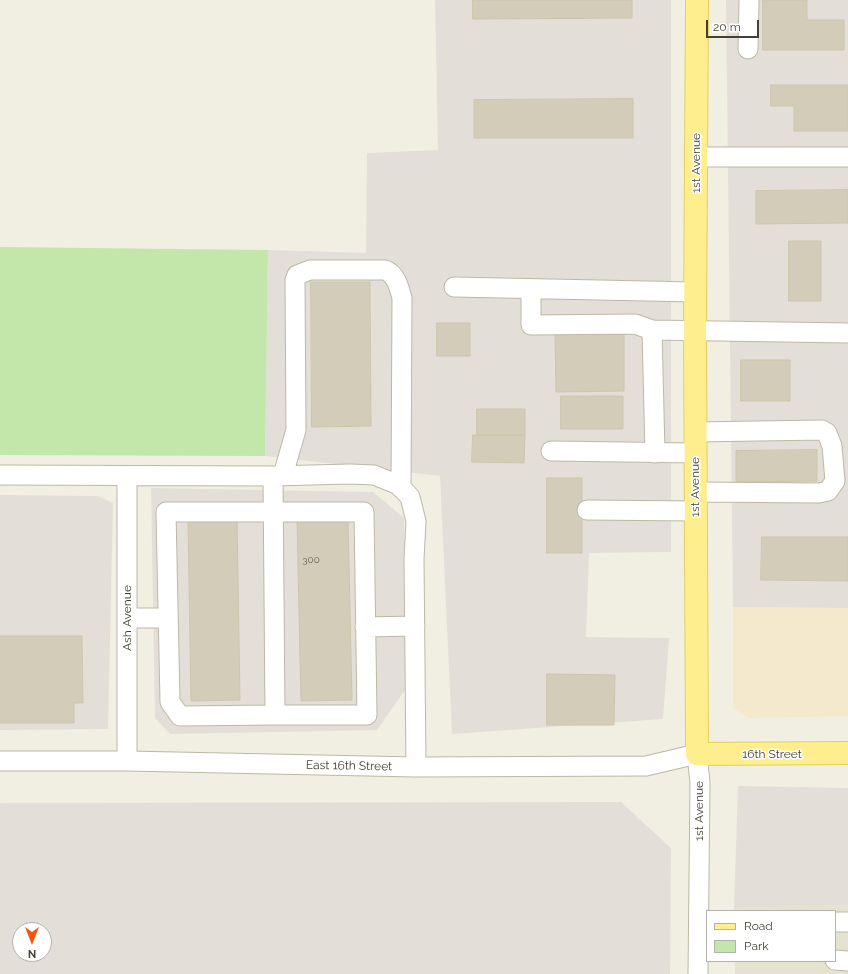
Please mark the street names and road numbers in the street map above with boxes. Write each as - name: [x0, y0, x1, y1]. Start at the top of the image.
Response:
- street label: 1st Avenue: [689, 133, 703, 193]
- street label: 1st Avenue: [688, 457, 702, 517]
- street label: Ash Avenue: [120, 585, 134, 651]
- street label: 16th Street: [742, 747, 802, 761]
- street label: East 16th Street: [306, 758, 392, 774]
- street label: 1st Avenue: [692, 781, 706, 841]

